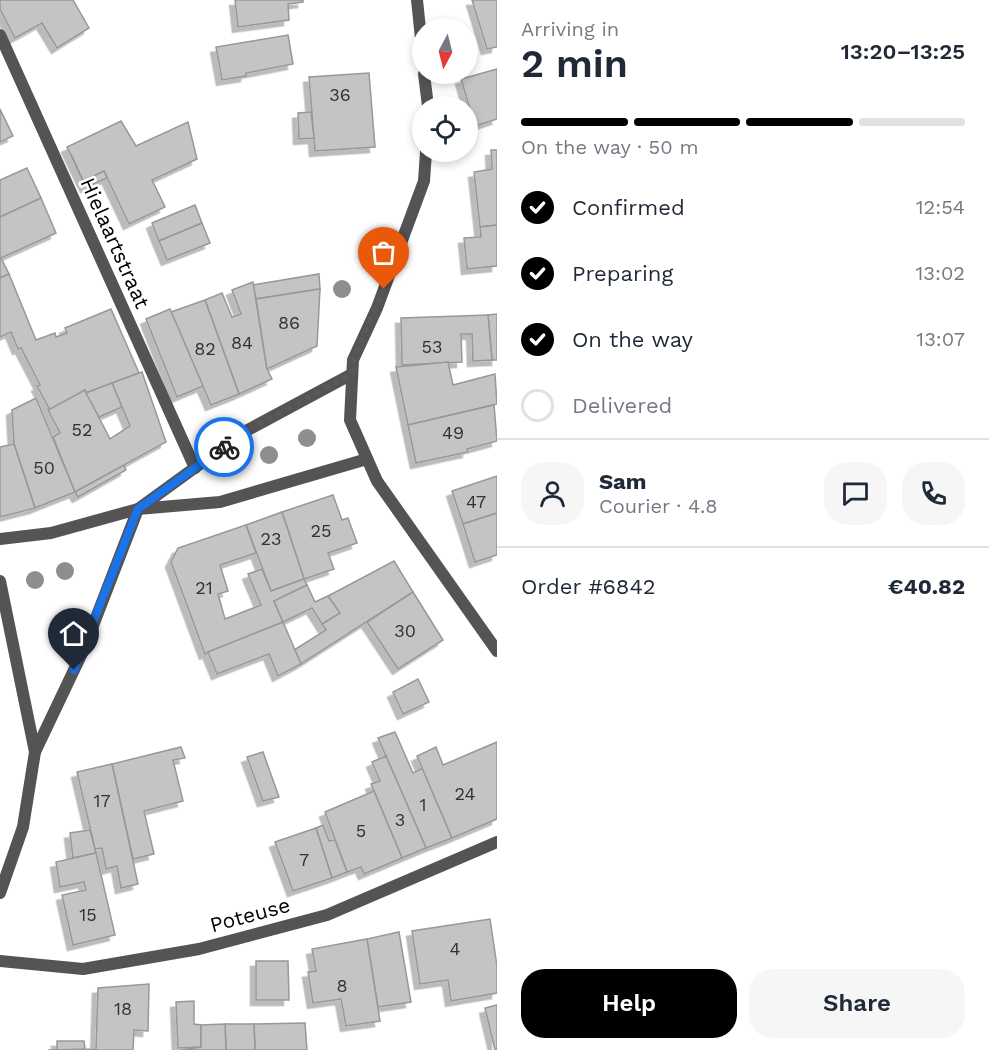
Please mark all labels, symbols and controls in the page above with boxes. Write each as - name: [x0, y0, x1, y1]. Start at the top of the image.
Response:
- text: Arriving in: [521, 17, 619, 41]
- north arrow: [412, 18, 478, 84]
- map controls: [412, 18, 478, 162]
- text: 13:20–13:25: [841, 39, 965, 64]
- text: 2 min: [521, 41, 628, 86]
- house number: 36: [329, 84, 351, 105]
- button: locate: [412, 96, 478, 162]
- text: On the way · 50 m: [521, 135, 699, 159]
- street label: Hielaartstraat: [75, 174, 155, 312]
- icon: check: [521, 191, 554, 224]
- text: Confirmed: [572, 195, 685, 220]
- text: 12:54: [916, 195, 965, 219]
- pin: [358, 227, 409, 289]
- icon: bag: [367, 236, 400, 269]
- icon: check: [521, 257, 554, 290]
- text: Preparing: [572, 261, 673, 286]
- text: 13:02: [916, 261, 965, 285]
- house number: 86: [278, 312, 300, 333]
- icon: check: [521, 323, 554, 356]
- text: On the way: [572, 327, 693, 352]
- text: 13:07: [916, 327, 965, 351]
- house number: 84: [231, 332, 253, 353]
- house number: 53: [422, 336, 442, 357]
- house number: 82: [194, 338, 216, 359]
- text: Delivered: [572, 393, 672, 418]
- courier: [194, 417, 254, 477]
- house number: 52: [72, 419, 92, 440]
- house number: 49: [442, 422, 464, 443]
- icon: bike: [208, 431, 241, 464]
- house number: 50: [33, 457, 55, 478]
- button: person: [521, 462, 584, 525]
- button: chat: [824, 462, 887, 525]
- button: phone: [902, 462, 965, 525]
- text: Sam: [599, 469, 647, 494]
- house number: 47: [466, 491, 486, 512]
- text: Courier · 4.8: [599, 494, 718, 518]
- house number: 25: [311, 520, 331, 541]
- house number: 23: [261, 528, 282, 549]
- text: Order #6842: [521, 574, 656, 599]
- text: €40.82: [888, 574, 965, 599]
- house number: 21: [195, 577, 213, 598]
- pin: [48, 608, 99, 670]
- icon: home: [57, 617, 90, 650]
- house number: 30: [394, 620, 416, 641]
- house number: 24: [455, 783, 475, 804]
- house number: 17: [93, 790, 111, 811]
- house number: 1: [419, 794, 427, 815]
- house number: 3: [395, 809, 405, 830]
- house number: 5: [356, 820, 366, 841]
- house number: 7: [299, 849, 309, 870]
- street label: Poteuse: [207, 892, 293, 937]
- house number: 15: [79, 904, 97, 925]
- house number: 4: [450, 938, 461, 959]
- button: Help: [521, 969, 737, 1038]
- button: Share: [749, 969, 965, 1038]
- house number: 8: [336, 975, 348, 996]
- house number: 18: [114, 998, 132, 1019]

